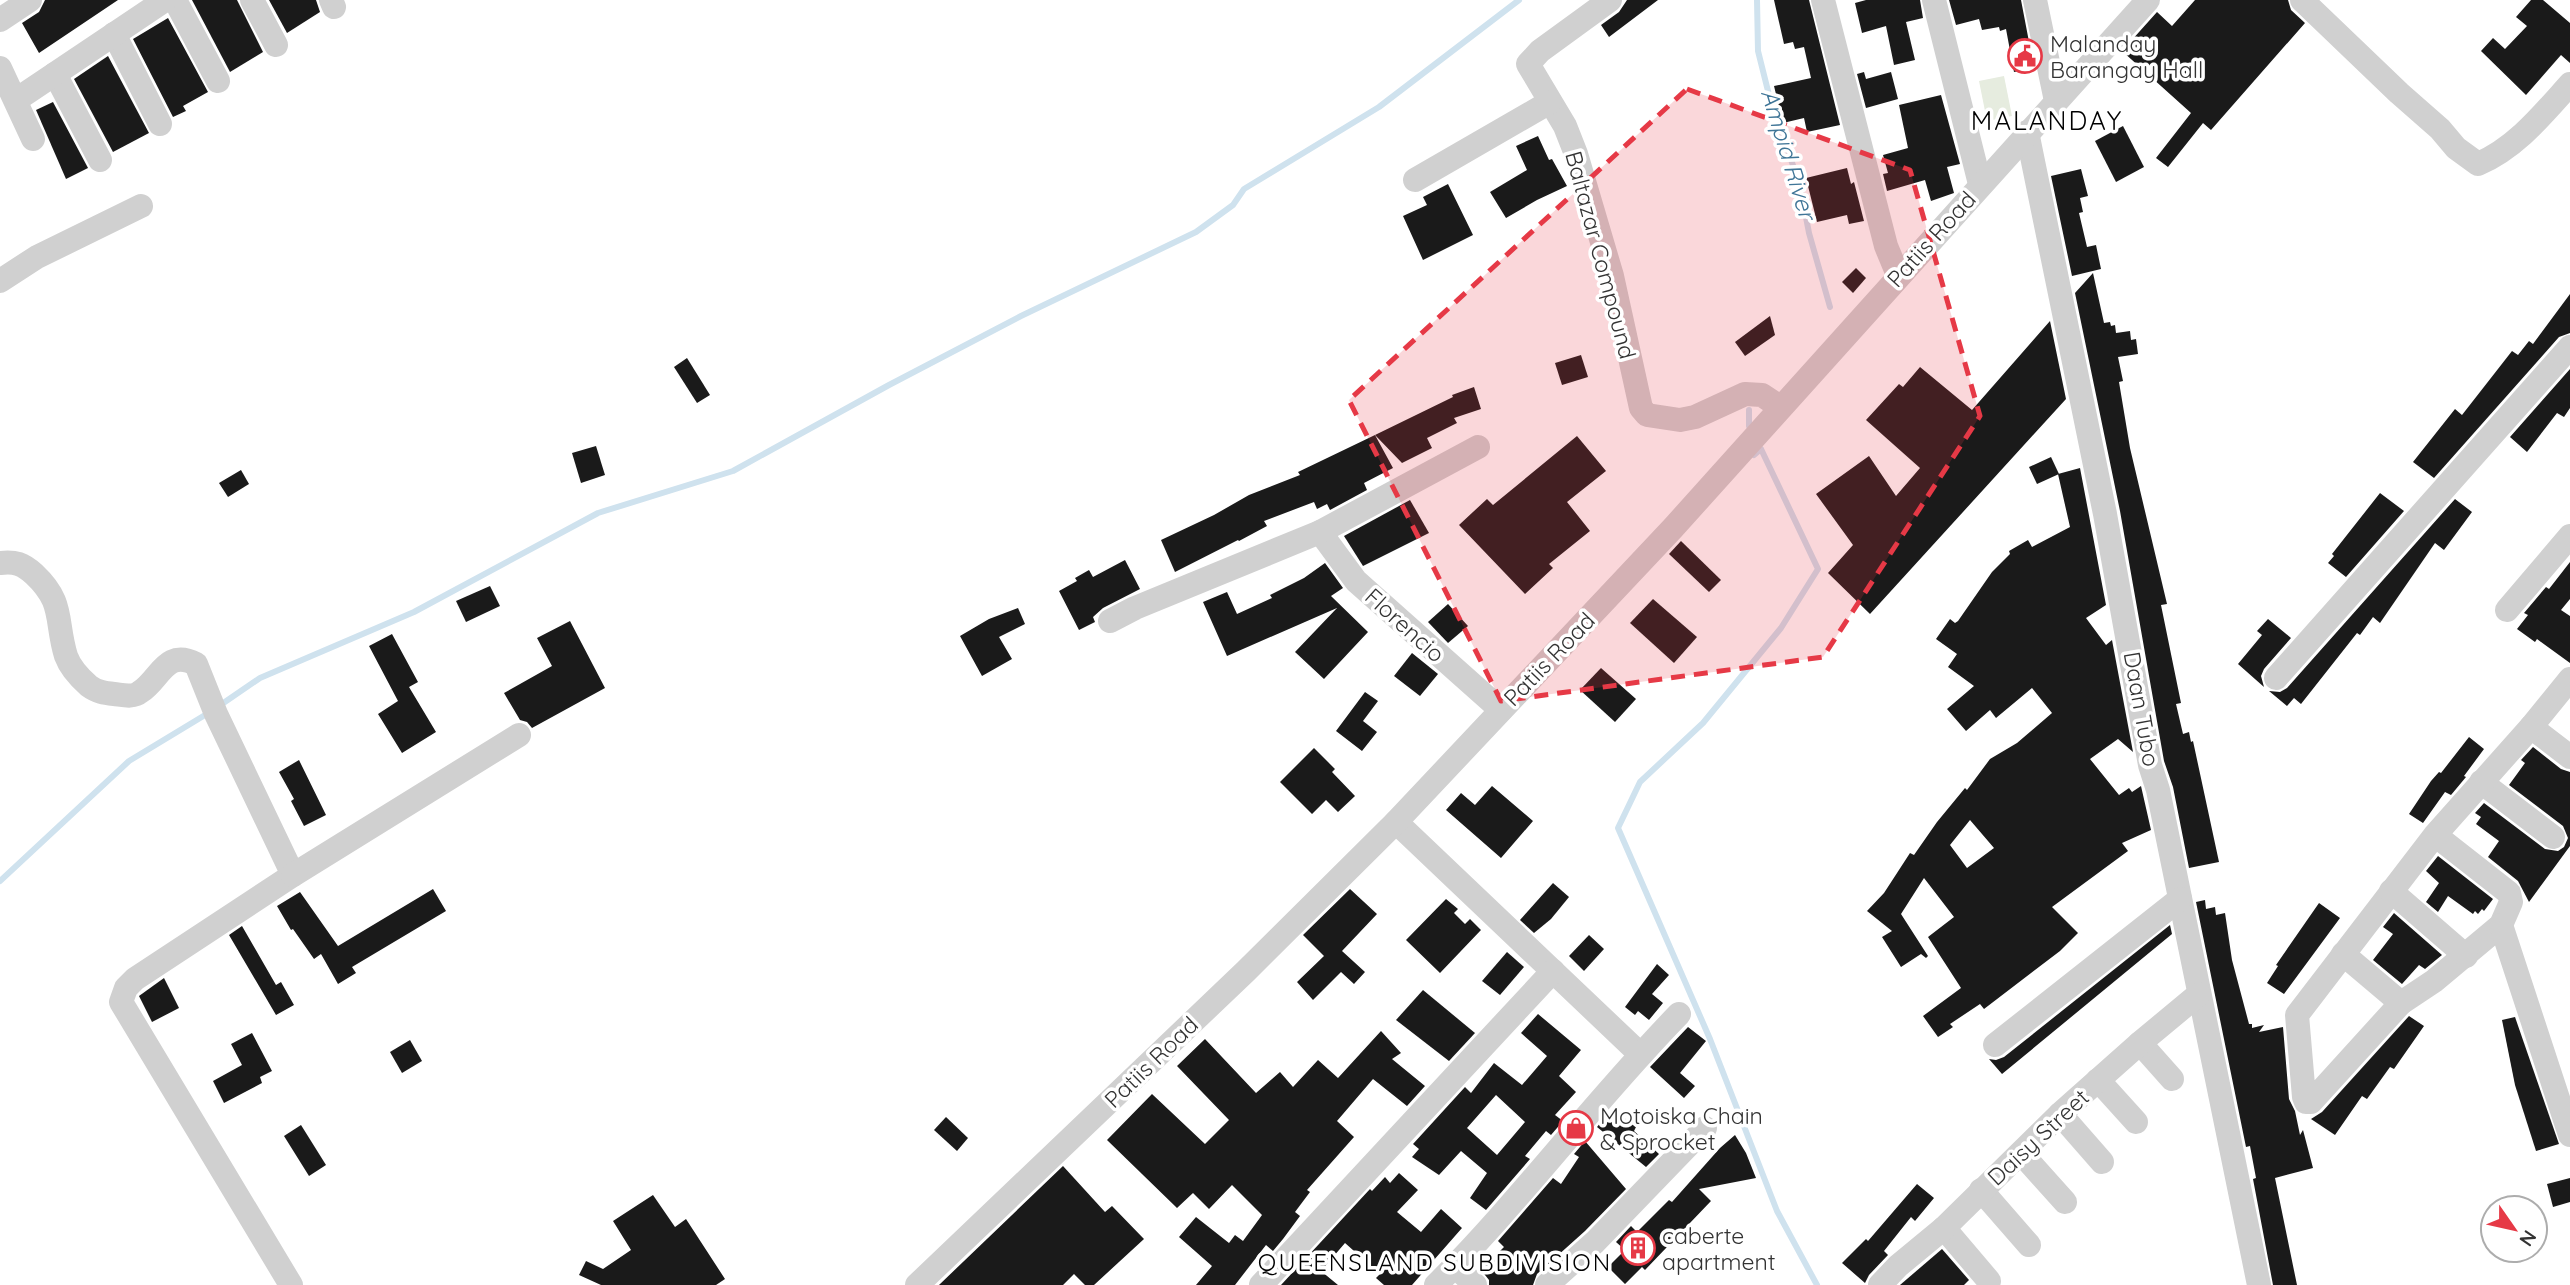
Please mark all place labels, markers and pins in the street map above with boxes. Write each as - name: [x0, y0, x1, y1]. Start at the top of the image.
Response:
- place label: Malanday Barangay Hall: [2050, 29, 2203, 84]
- public building icon: Malanday Barangay Hall: [2006, 37, 2044, 75]
- place label: Motoiska Chain & Sprocket: [1600, 1101, 1763, 1156]
- shop icon: Motoiska Chain & Sprocket: [1557, 1109, 1595, 1147]
- place label: caberte apartment: [1662, 1221, 1776, 1276]
- building icon: caberte apartment: [1619, 1229, 1657, 1267]

